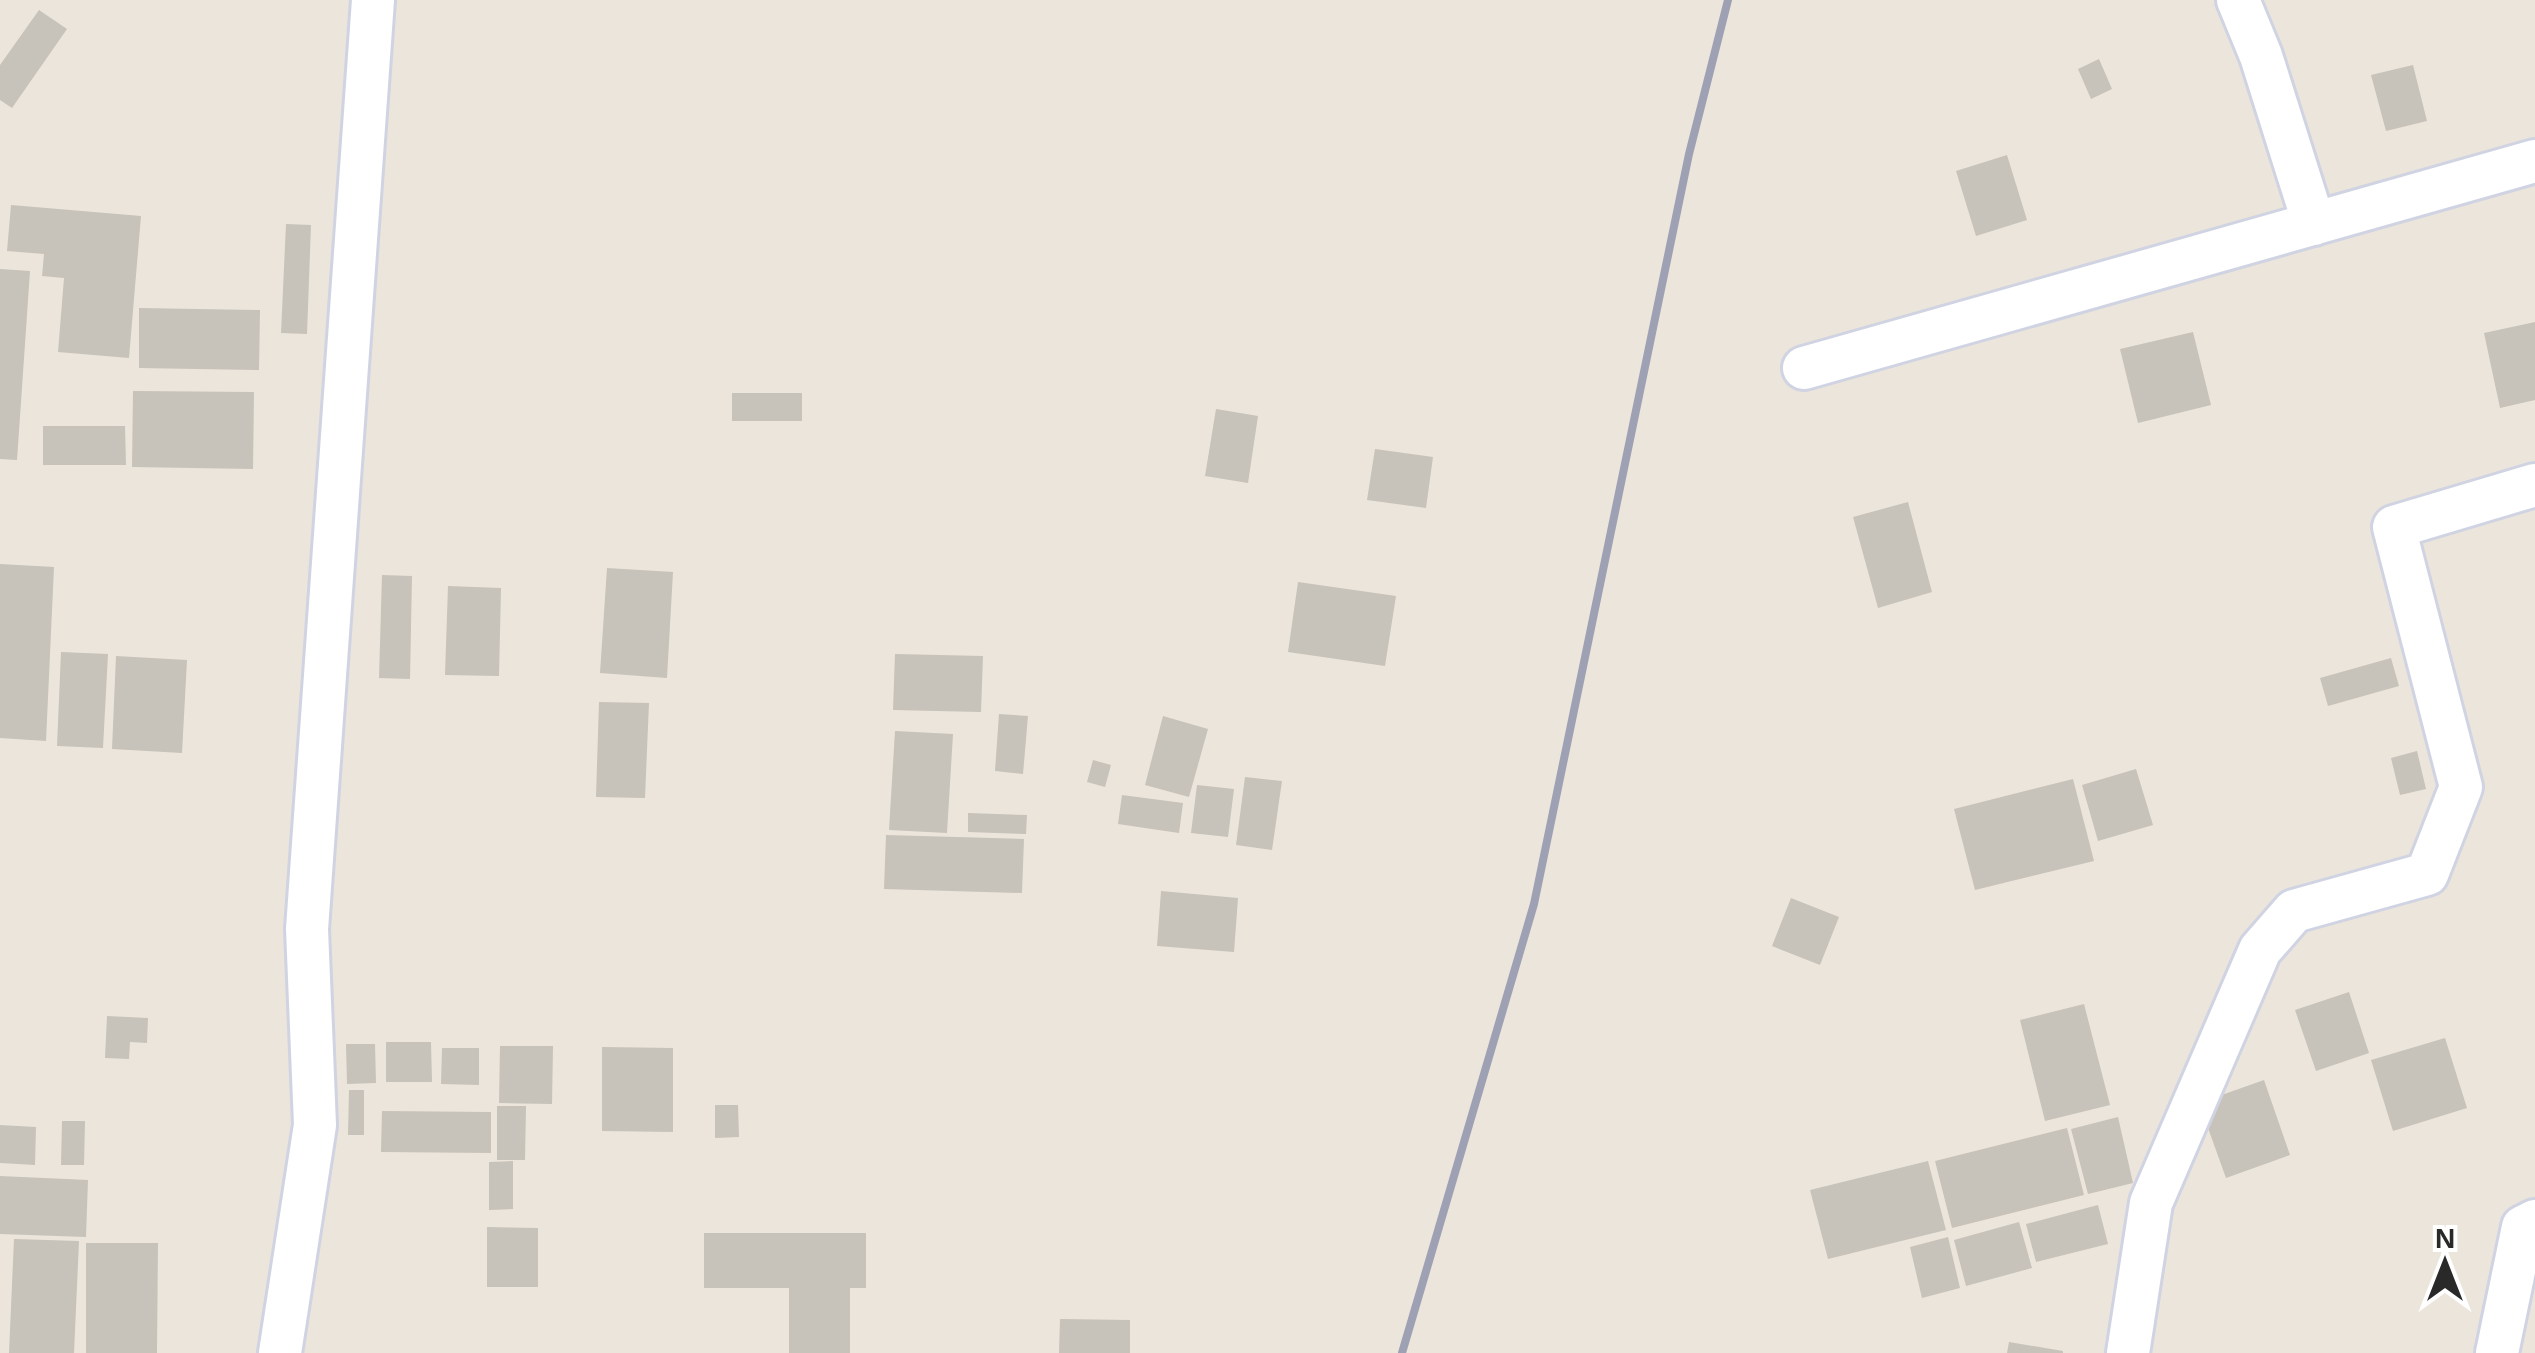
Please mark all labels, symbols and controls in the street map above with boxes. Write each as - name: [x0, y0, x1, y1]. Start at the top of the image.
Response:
- north arrow: [2395, 1213, 2495, 1313]
- text: N: [2435, 1223, 2455, 1254]

